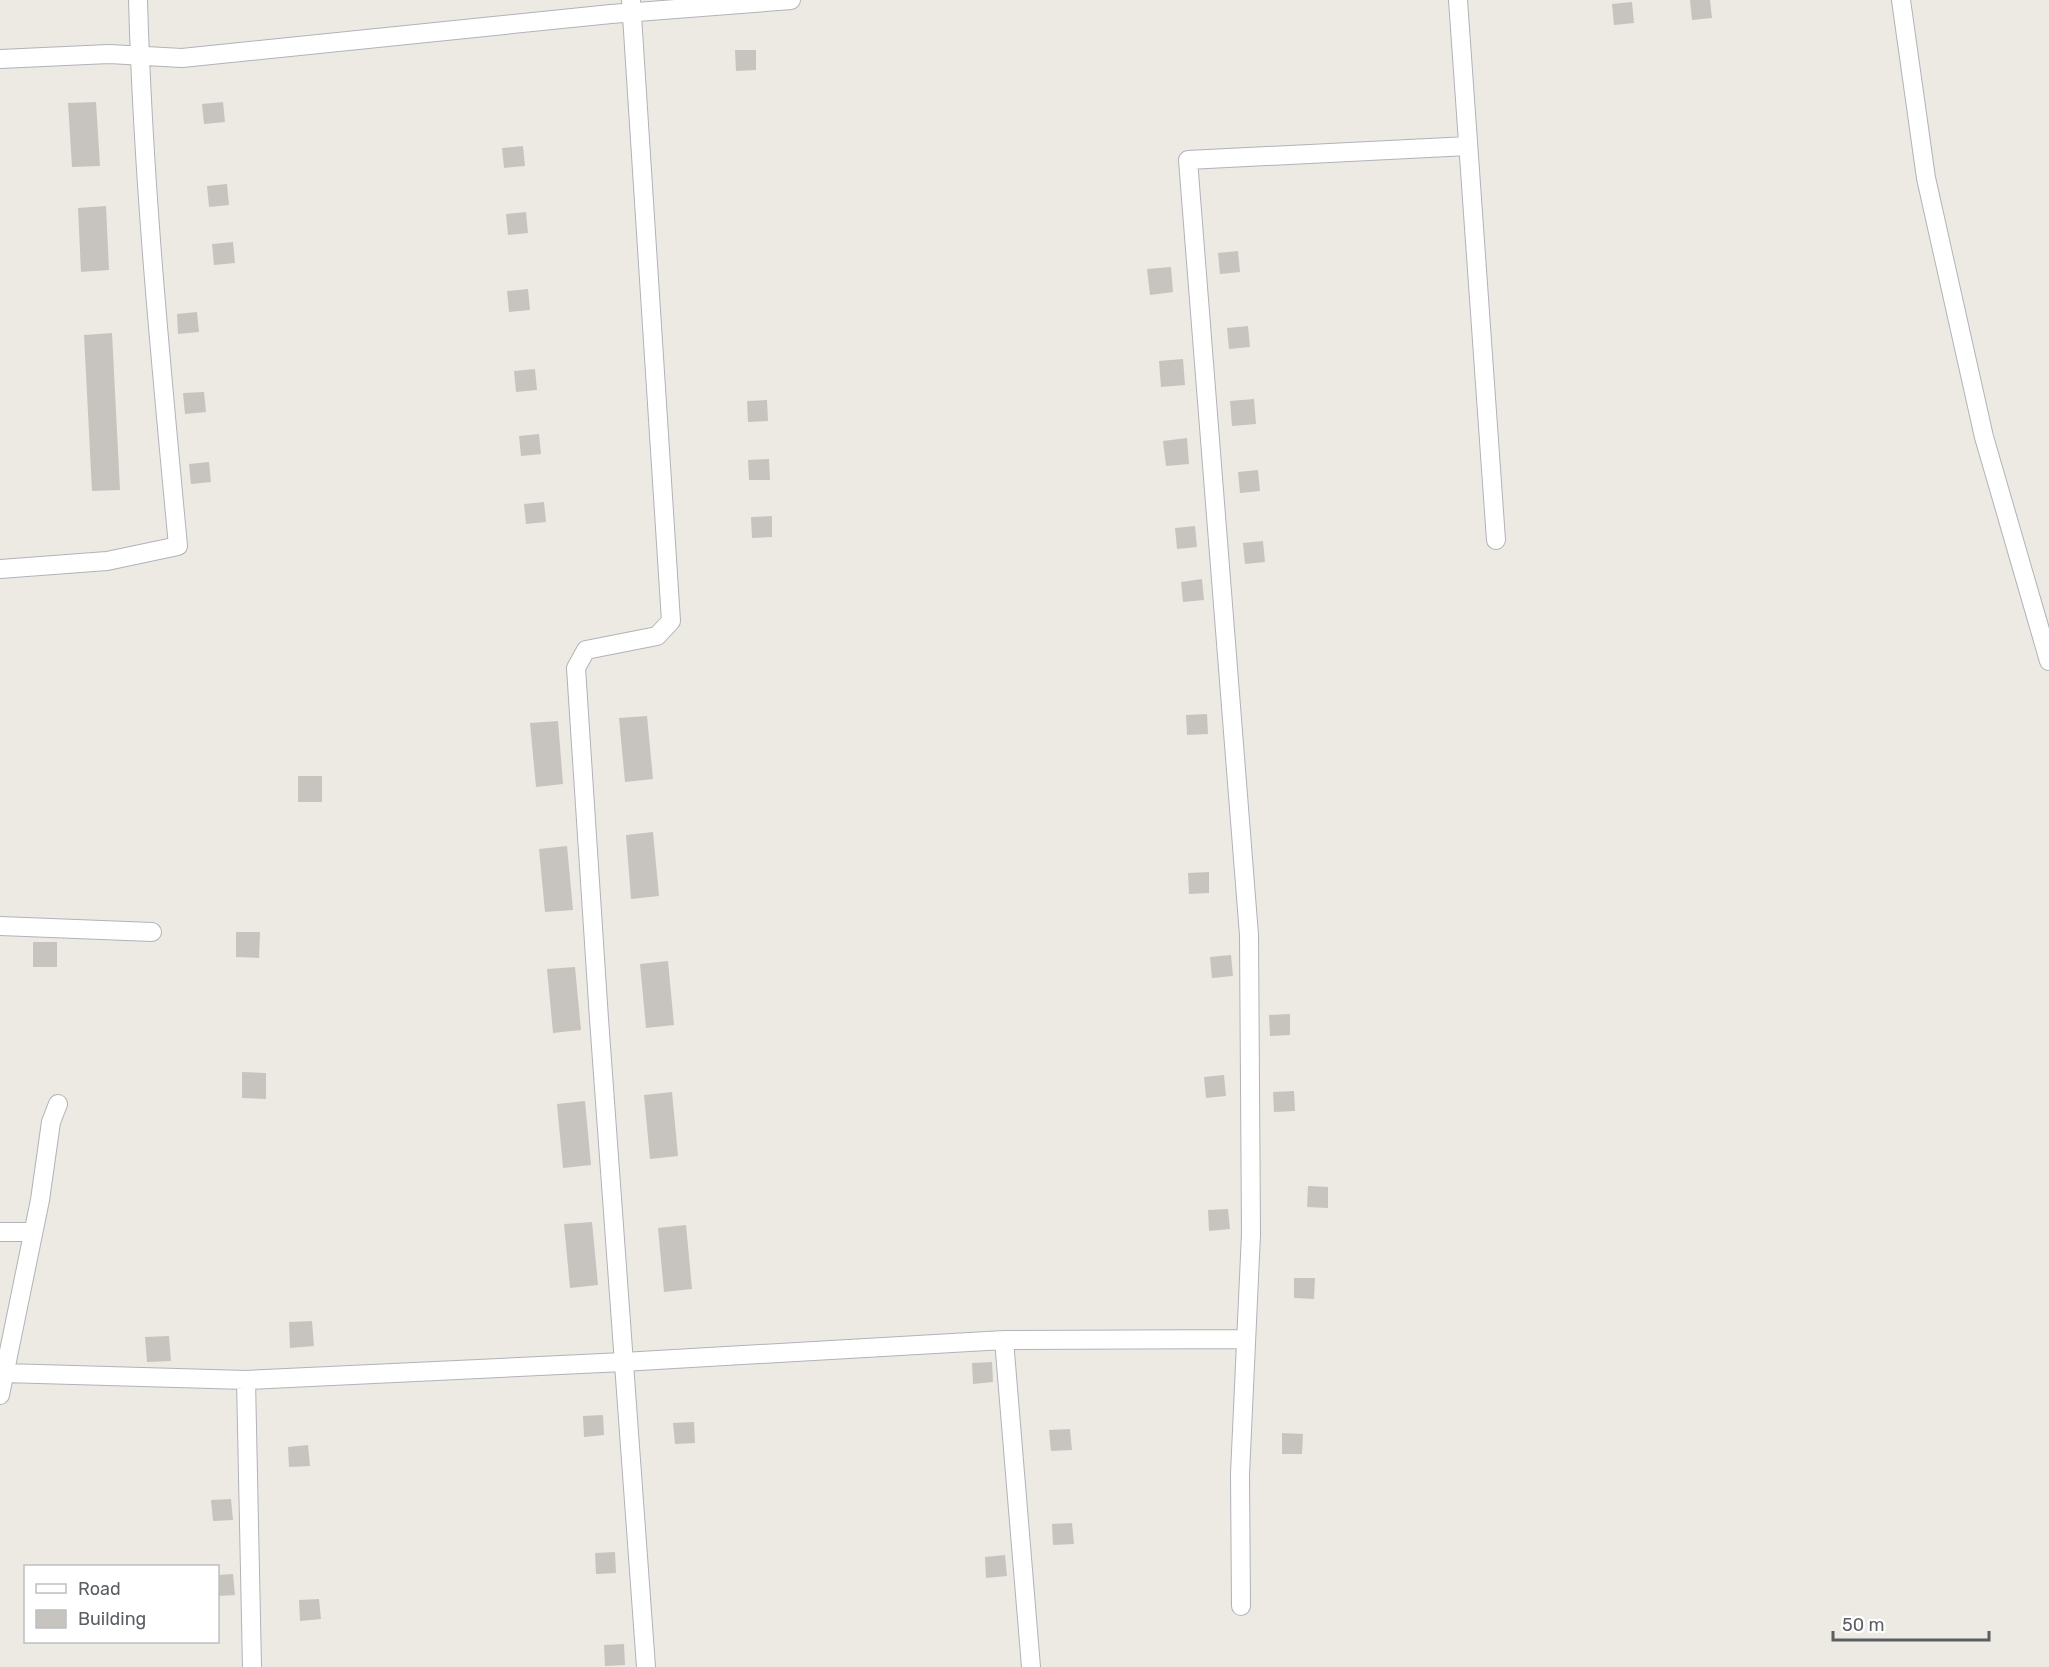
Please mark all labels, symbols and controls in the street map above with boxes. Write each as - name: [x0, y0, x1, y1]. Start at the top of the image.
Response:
- legend: [24, 1565, 219, 1643]
- text: Road: [78, 1578, 121, 1600]
- scale bar: [1833, 1604, 1989, 1642]
- text: Building: [78, 1608, 146, 1630]
- text: 50 m: [1842, 1614, 1885, 1636]

